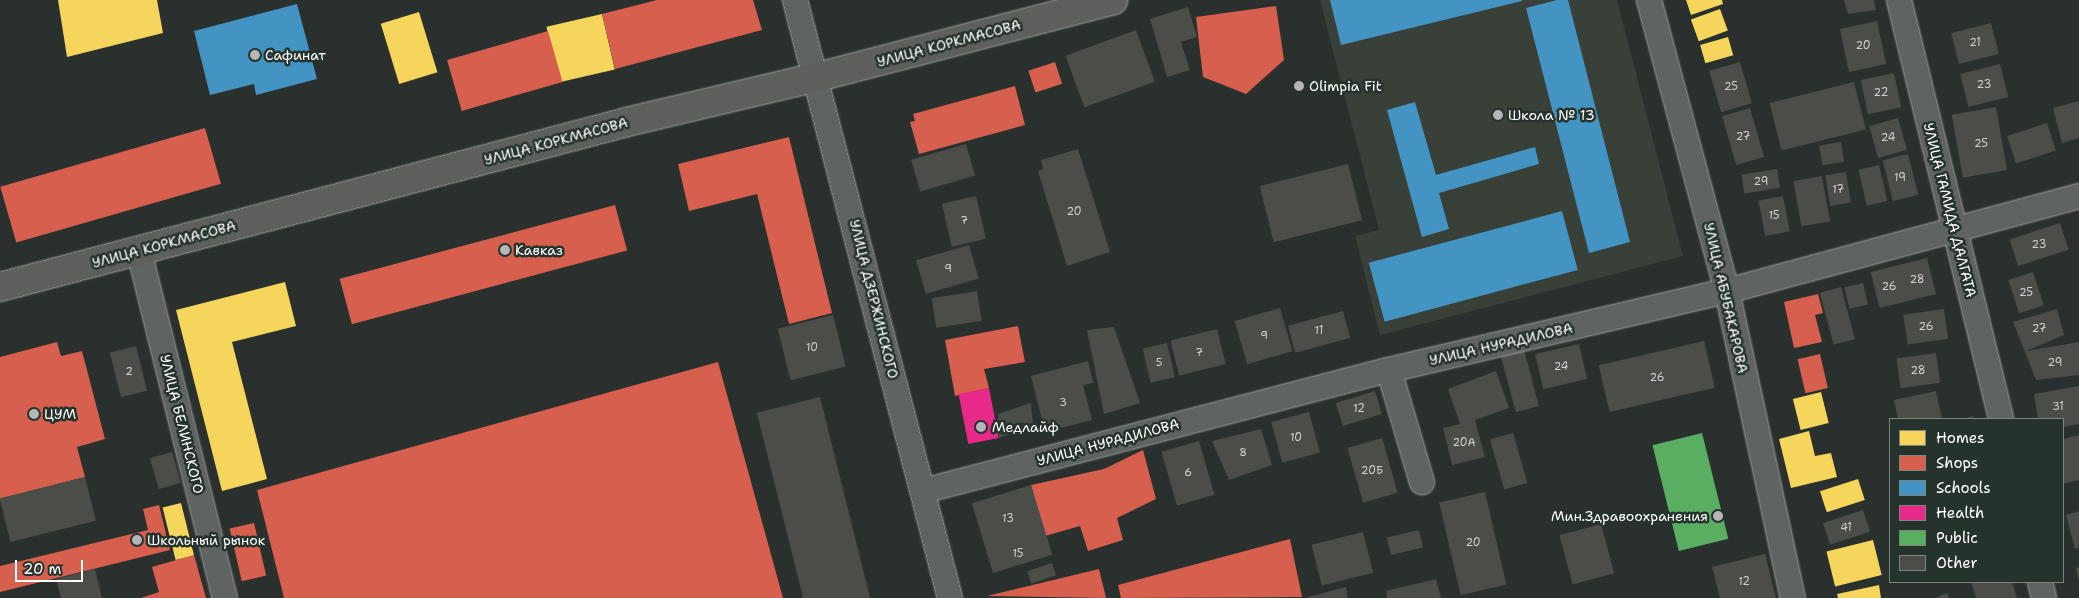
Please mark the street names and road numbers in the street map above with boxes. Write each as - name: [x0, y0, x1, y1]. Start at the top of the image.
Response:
- street label: УЛИЦА КОРКМАСОВА: [875, 16, 1023, 70]
- street label: УЛИЦА КОРКМАСОВА: [482, 114, 630, 168]
- street label: УЛИЦА ГАМИДА ДАЛГАТА: [1920, 121, 1980, 299]
- street label: УЛИЦА КОРКМАСОВА: [90, 217, 238, 271]
- street label: УЛИЦА ДЗЕРЖИНСКОГО: [846, 218, 902, 380]
- street label: УЛИЦА АБУБАКАРОВА: [1700, 221, 1752, 375]
- street label: УЛИЦА НУРАДИЛОВА: [1428, 319, 1574, 369]
- street label: УЛИЦА БЕЛИНСКОГО: [157, 353, 207, 495]
- street label: УЛИЦА НУРАДИЛОВА: [1035, 415, 1181, 469]

